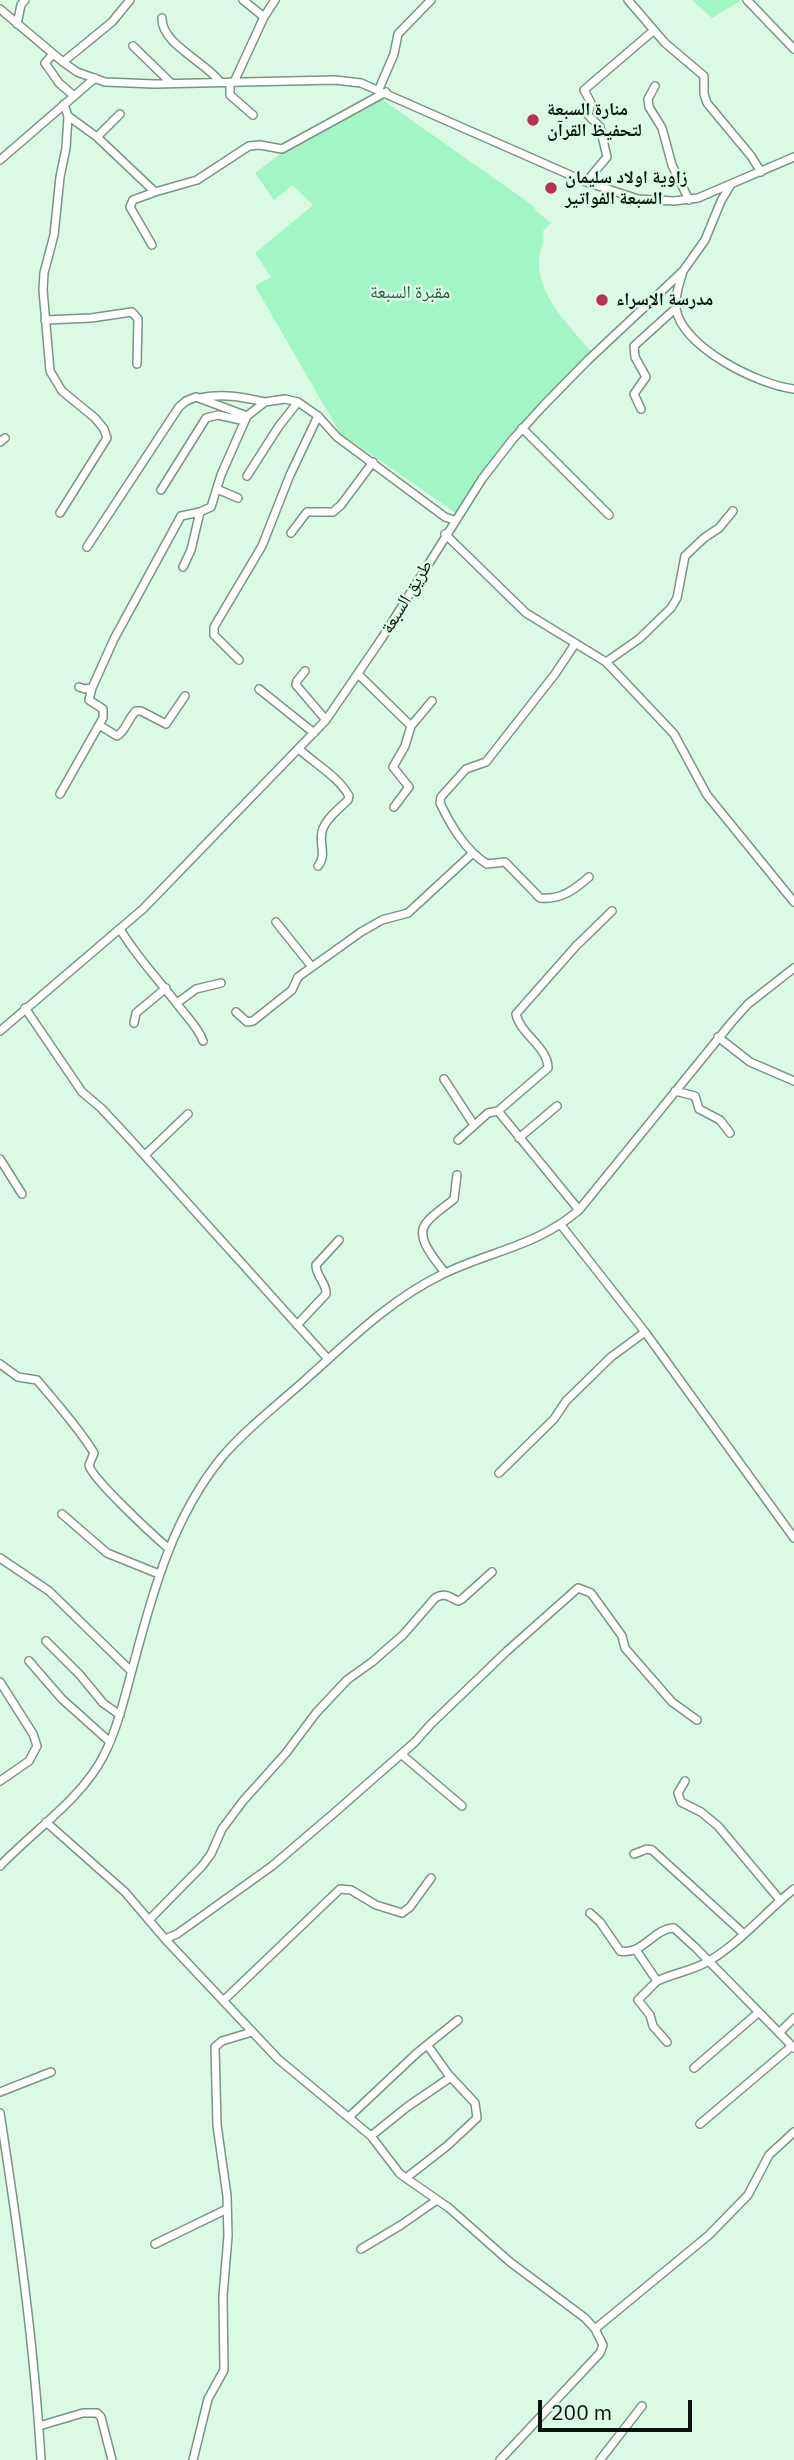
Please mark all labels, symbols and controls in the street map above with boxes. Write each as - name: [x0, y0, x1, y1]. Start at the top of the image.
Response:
- place label: منارة السبعة لتحفيظ القرآن: [547, 99, 642, 142]
- marker: منارة السبعة لتحفيظ القرآن: [525, 112, 541, 128]
- place label: زاوية اولاد سليمان السبعة الفواتير: [565, 167, 688, 210]
- marker: زاوية اولاد سليمان السبعة الفواتير: [543, 180, 559, 196]
- park label: مقبرة السبعة: [370, 282, 450, 304]
- place label: مدرسة الإسراء: [616, 289, 713, 311]
- marker: مدرسة الإسراء: [594, 292, 610, 308]
- street label: طريق السبعة: [377, 556, 437, 638]
- scale bar: [542, 2386, 696, 2430]
- text: 200 m: [551, 2398, 612, 2426]

